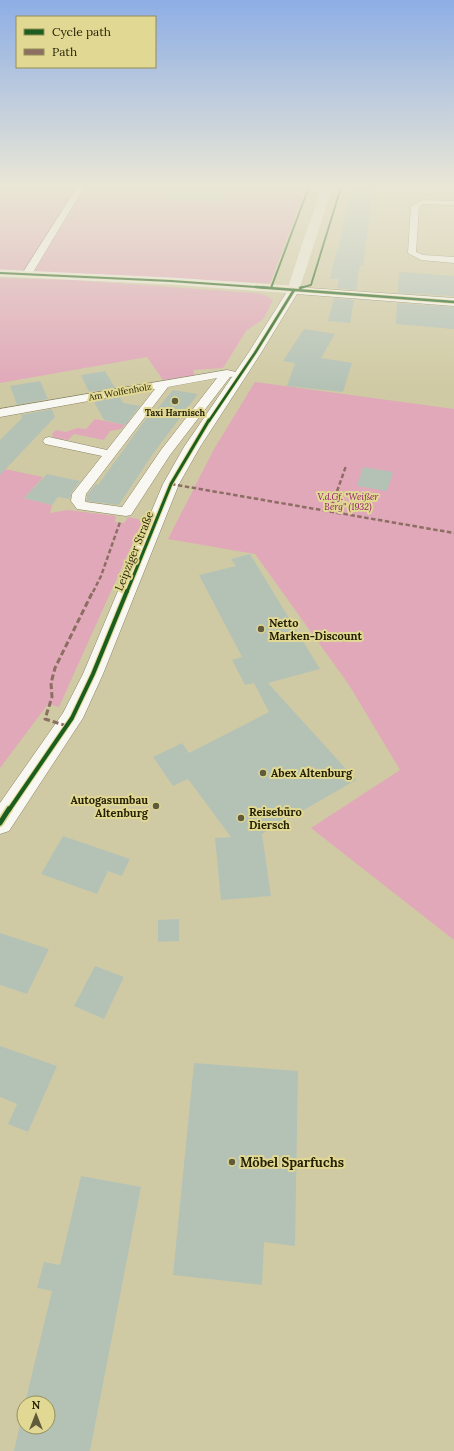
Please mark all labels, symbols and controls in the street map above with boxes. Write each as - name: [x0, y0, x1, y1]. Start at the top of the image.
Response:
- legend: [16, 16, 156, 68]
- text: Cycle path: [52, 24, 111, 39]
- text: Path: [52, 44, 77, 59]
- street label: Am Wolfenholz: [87, 381, 152, 403]
- marker: Taxi Harnisch: [170, 396, 180, 406]
- place label: Taxi Harnisch: [145, 407, 205, 418]
- park label: V.d.Gf. "Weißer Berg" (1932): [318, 491, 379, 513]
- street label: Leipziger Straße: [112, 509, 156, 593]
- place label: Netto Marken-Discount: [269, 616, 362, 643]
- marker: Netto Marken-Discount: [256, 624, 266, 634]
- place label: Abex Altenburg: [271, 766, 353, 780]
- marker: Abex Altenburg: [258, 768, 268, 778]
- place label: Autogasumbau Altenburg: [70, 793, 149, 820]
- marker: Autogasumbau Altenburg: [151, 801, 161, 811]
- place label: Reisebüro Diersch: [249, 805, 302, 832]
- marker: Reisebüro Diersch: [236, 813, 246, 823]
- place label: Möbel Sparfuchs: [240, 1154, 344, 1171]
- marker: Möbel Sparfuchs: [227, 1157, 237, 1167]
- north arrow: [16, 1395, 56, 1435]
- text: N: [32, 1398, 41, 1412]

